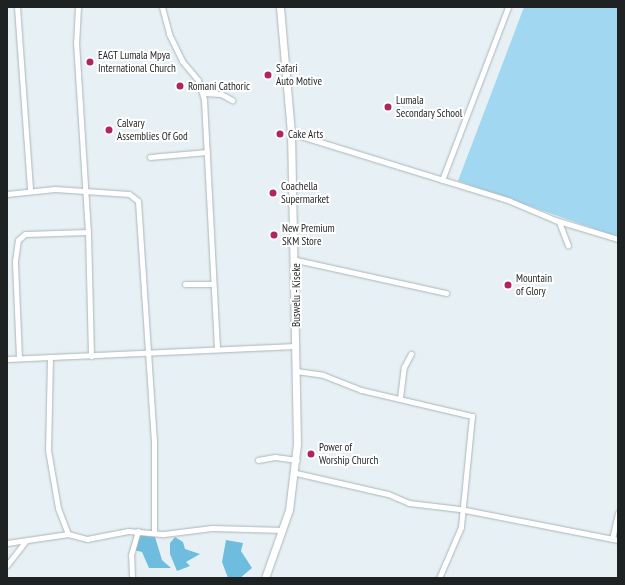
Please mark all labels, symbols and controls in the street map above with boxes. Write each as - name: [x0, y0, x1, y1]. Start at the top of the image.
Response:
- place label: EAGT Lumala Mpya International Church: [98, 49, 176, 75]
- marker: EAGT Lumala Mpya International Church: [85, 57, 95, 67]
- place label: Safari Auto Motive: [276, 62, 322, 88]
- marker: Safari Auto Motive: [263, 70, 273, 80]
- place label: Romani Cathoric: [188, 79, 250, 93]
- marker: Romani Cathoric: [175, 81, 185, 91]
- place label: Lumala Secondary School: [396, 94, 463, 120]
- marker: Lumala Secondary School: [383, 102, 393, 112]
- place label: Calvary Assemblies Of God: [117, 117, 188, 143]
- marker: Calvary Assemblies Of God: [104, 125, 114, 135]
- place label: Cake Arts: [288, 127, 324, 141]
- marker: Cake Arts: [275, 129, 285, 139]
- place label: Coachella Supermarket: [281, 180, 329, 206]
- marker: Coachella Supermarket: [268, 188, 278, 198]
- place label: New Premium SKM Store: [282, 222, 335, 248]
- marker: New Premium SKM Store: [269, 230, 279, 240]
- street label: Buswelu - Kiseke: [289, 263, 303, 327]
- place label: Mountain of Glory: [516, 272, 552, 298]
- marker: Mountain of Glory: [503, 280, 513, 290]
- place label: Power of Worship Church: [319, 441, 378, 467]
- marker: Power of Worship Church: [306, 449, 316, 459]

